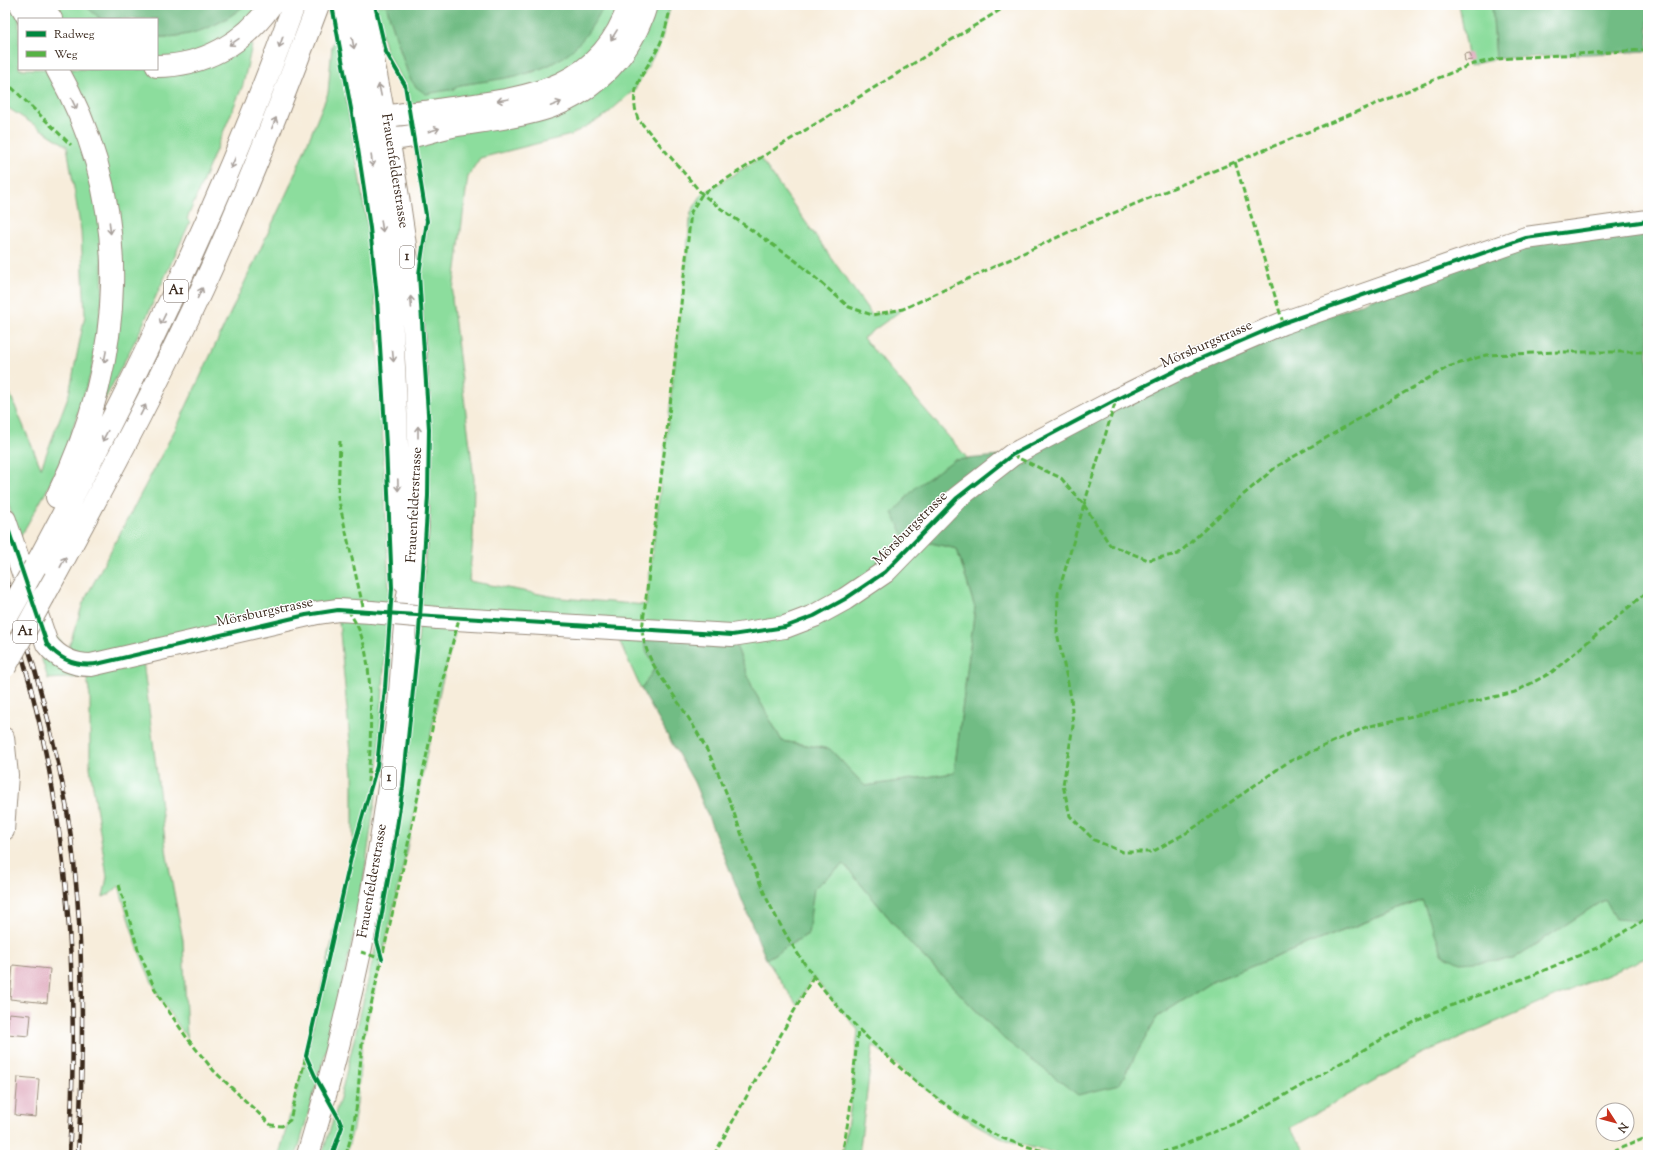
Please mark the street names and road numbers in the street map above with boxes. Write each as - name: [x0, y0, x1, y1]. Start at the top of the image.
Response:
- street label: Frauenfelderstrasse: [375, 112, 413, 230]
- road number: 1: [400, 246, 414, 268]
- road number: A1: [164, 280, 188, 302]
- street label: Mörsburgstrasse: [1158, 316, 1256, 374]
- street label: Frauenfelderstrasse: [402, 447, 428, 563]
- street label: Mörsburgstrasse: [869, 487, 953, 571]
- street label: Mörsburgstrasse: [215, 593, 315, 633]
- road number: A1: [13, 621, 37, 643]
- road number: 1: [382, 767, 396, 789]
- street label: Frauenfelderstrasse: [353, 822, 393, 940]

